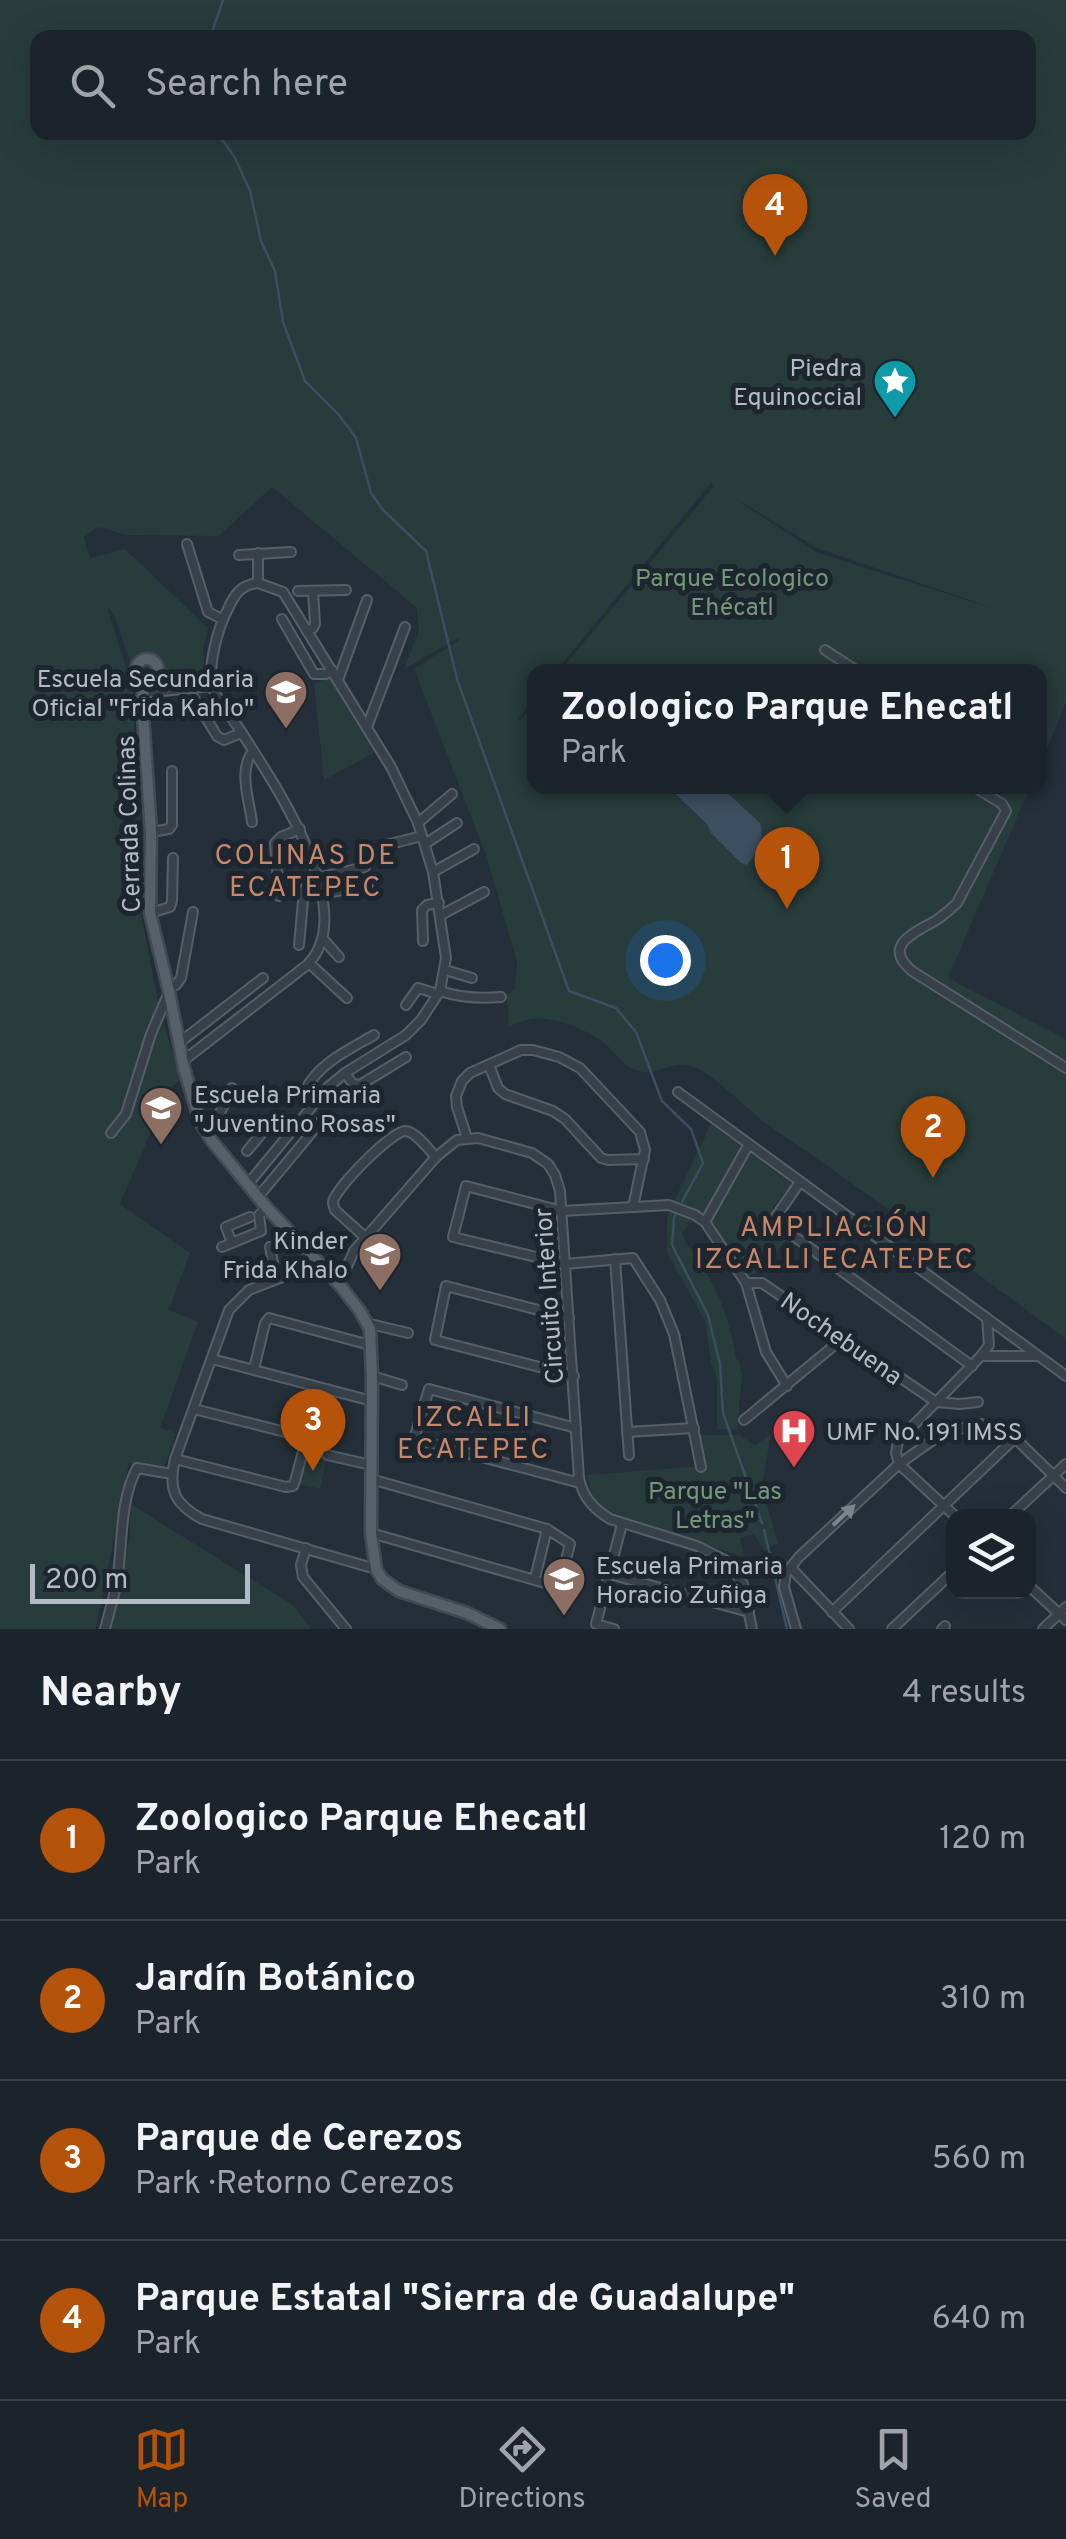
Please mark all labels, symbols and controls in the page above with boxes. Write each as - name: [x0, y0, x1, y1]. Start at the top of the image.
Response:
- search box: [30, 30, 1036, 140]
- icon: search: [65, 58, 120, 113]
- text: Search here: [145, 61, 348, 110]
- pin: 4: [742, 174, 808, 256]
- place label: Piedra Equinoccial: [733, 354, 862, 415]
- place icon: Piedra Equinoccial: [872, 358, 918, 419]
- park label: Parque Ecologico Ehécatl: [635, 564, 829, 625]
- popup: [527, 664, 1047, 794]
- place label: Escuela Secundaria Oficial "Frida Kahlo": [31, 665, 254, 726]
- school or university icon: Escuela Secundaria Oficial "Frida Kahlo": [263, 669, 309, 730]
- text: Zoologico Parque Ehecatl: [561, 685, 1013, 734]
- text: Park: [561, 734, 627, 774]
- street label: Cerrada Colinas: [112, 735, 150, 913]
- pin: 1: [754, 826, 820, 909]
- district label: COLINAS DE ECATEPEC: [214, 839, 398, 907]
- your location: [640, 935, 691, 986]
- place label: Escuela Primaria "Juventino Rosas": [194, 1081, 396, 1142]
- school or university icon: Escuela Primaria "Juventino Rosas": [138, 1085, 184, 1146]
- pin: 2: [900, 1096, 966, 1178]
- street label: Circuito Interior: [529, 1206, 573, 1385]
- district label: AMPLIACIÓN IZCALLI ECATEPEC: [695, 1209, 975, 1279]
- place label: Kinder Frida Khalo: [222, 1227, 348, 1288]
- school or university icon: Kinder Frida Khalo: [357, 1231, 403, 1292]
- street label: Nochebuena: [773, 1287, 907, 1394]
- pin: 3: [280, 1388, 346, 1471]
- district label: IZCALLI ECATEPEC: [397, 1401, 551, 1469]
- hospital icon: UMF No. 191 IMSS: [771, 1408, 817, 1469]
- place label: UMF No. 191 IMSS: [826, 1418, 1023, 1450]
- park label: Parque "Las Letras": [648, 1477, 782, 1538]
- one-way arrow: [832, 1504, 856, 1527]
- map controls: [946, 1509, 1036, 1599]
- button: layers: [946, 1509, 1036, 1599]
- place label: Escuela Primaria Horacio Zuñiga: [596, 1552, 783, 1613]
- school or university icon: Escuela Primaria Horacio Zuñiga: [541, 1556, 587, 1617]
- scale bar: [30, 1559, 250, 1604]
- text: 200 m: [45, 1563, 128, 1599]
- text: Nearby: [40, 1668, 182, 1721]
- text: 4 results: [902, 1674, 1026, 1714]
- text: Zoologico Parque Ehecatl: [135, 1796, 588, 1845]
- text: 1: [66, 1820, 79, 1860]
- text: 120 m: [939, 1820, 1026, 1860]
- text: Park: [135, 1845, 201, 1885]
- text: Jardín Botánico: [135, 1956, 416, 2005]
- text: 2: [63, 1980, 82, 2020]
- text: 310 m: [940, 1980, 1026, 2020]
- text: Park: [135, 2005, 201, 2045]
- text: Parque de Cerezos: [135, 2116, 463, 2165]
- text: 3: [63, 2140, 82, 2180]
- text: 560 m: [932, 2140, 1026, 2180]
- text: Park · Retorno Cerezos: [135, 2165, 454, 2205]
- text: Parque Estatal "Sierra de Guadalupe": [135, 2276, 795, 2325]
- text: 4: [62, 2300, 83, 2340]
- text: 640 m: [932, 2300, 1026, 2340]
- text: Park: [135, 2325, 201, 2365]
- tab: Map: [134, 2422, 189, 2518]
- tab: Directions: [458, 2422, 586, 2518]
- tab: Saved: [855, 2422, 932, 2518]

